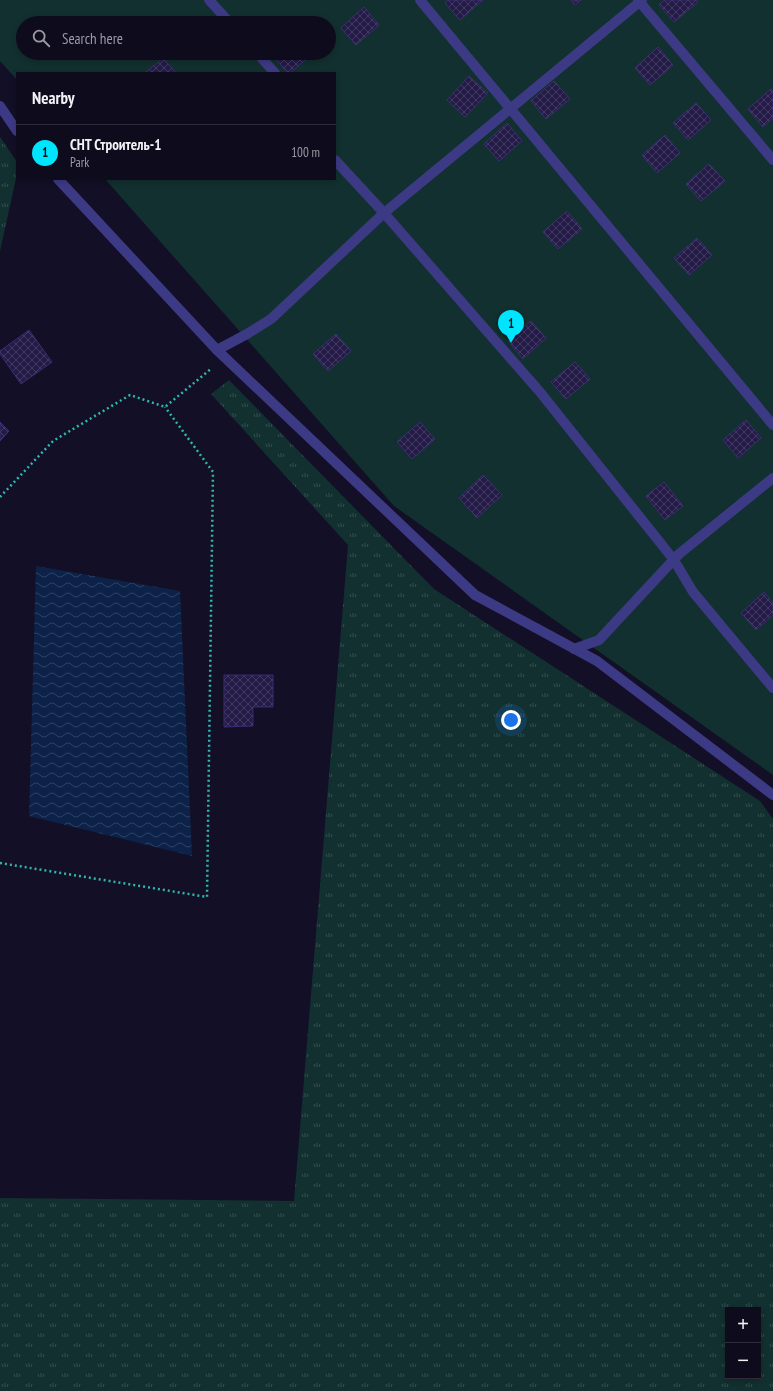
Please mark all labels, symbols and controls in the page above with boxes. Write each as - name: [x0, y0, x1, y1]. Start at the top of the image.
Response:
- search box: [16, 16, 336, 60]
- icon: search: [30, 27, 52, 49]
- text: Search here: [62, 29, 123, 48]
- text: Nearby: [32, 87, 75, 109]
- text: СНТ Строитель-1: [70, 135, 161, 154]
- text: 1: [42, 144, 48, 161]
- text: 100 m: [291, 144, 320, 161]
- text: Park: [70, 154, 89, 171]
- pin: 1: [498, 310, 524, 343]
- your location: [501, 710, 521, 730]
- map controls: [725, 1307, 761, 1379]
- button: +: [725, 1307, 761, 1343]
- button: −: [725, 1343, 761, 1379]

